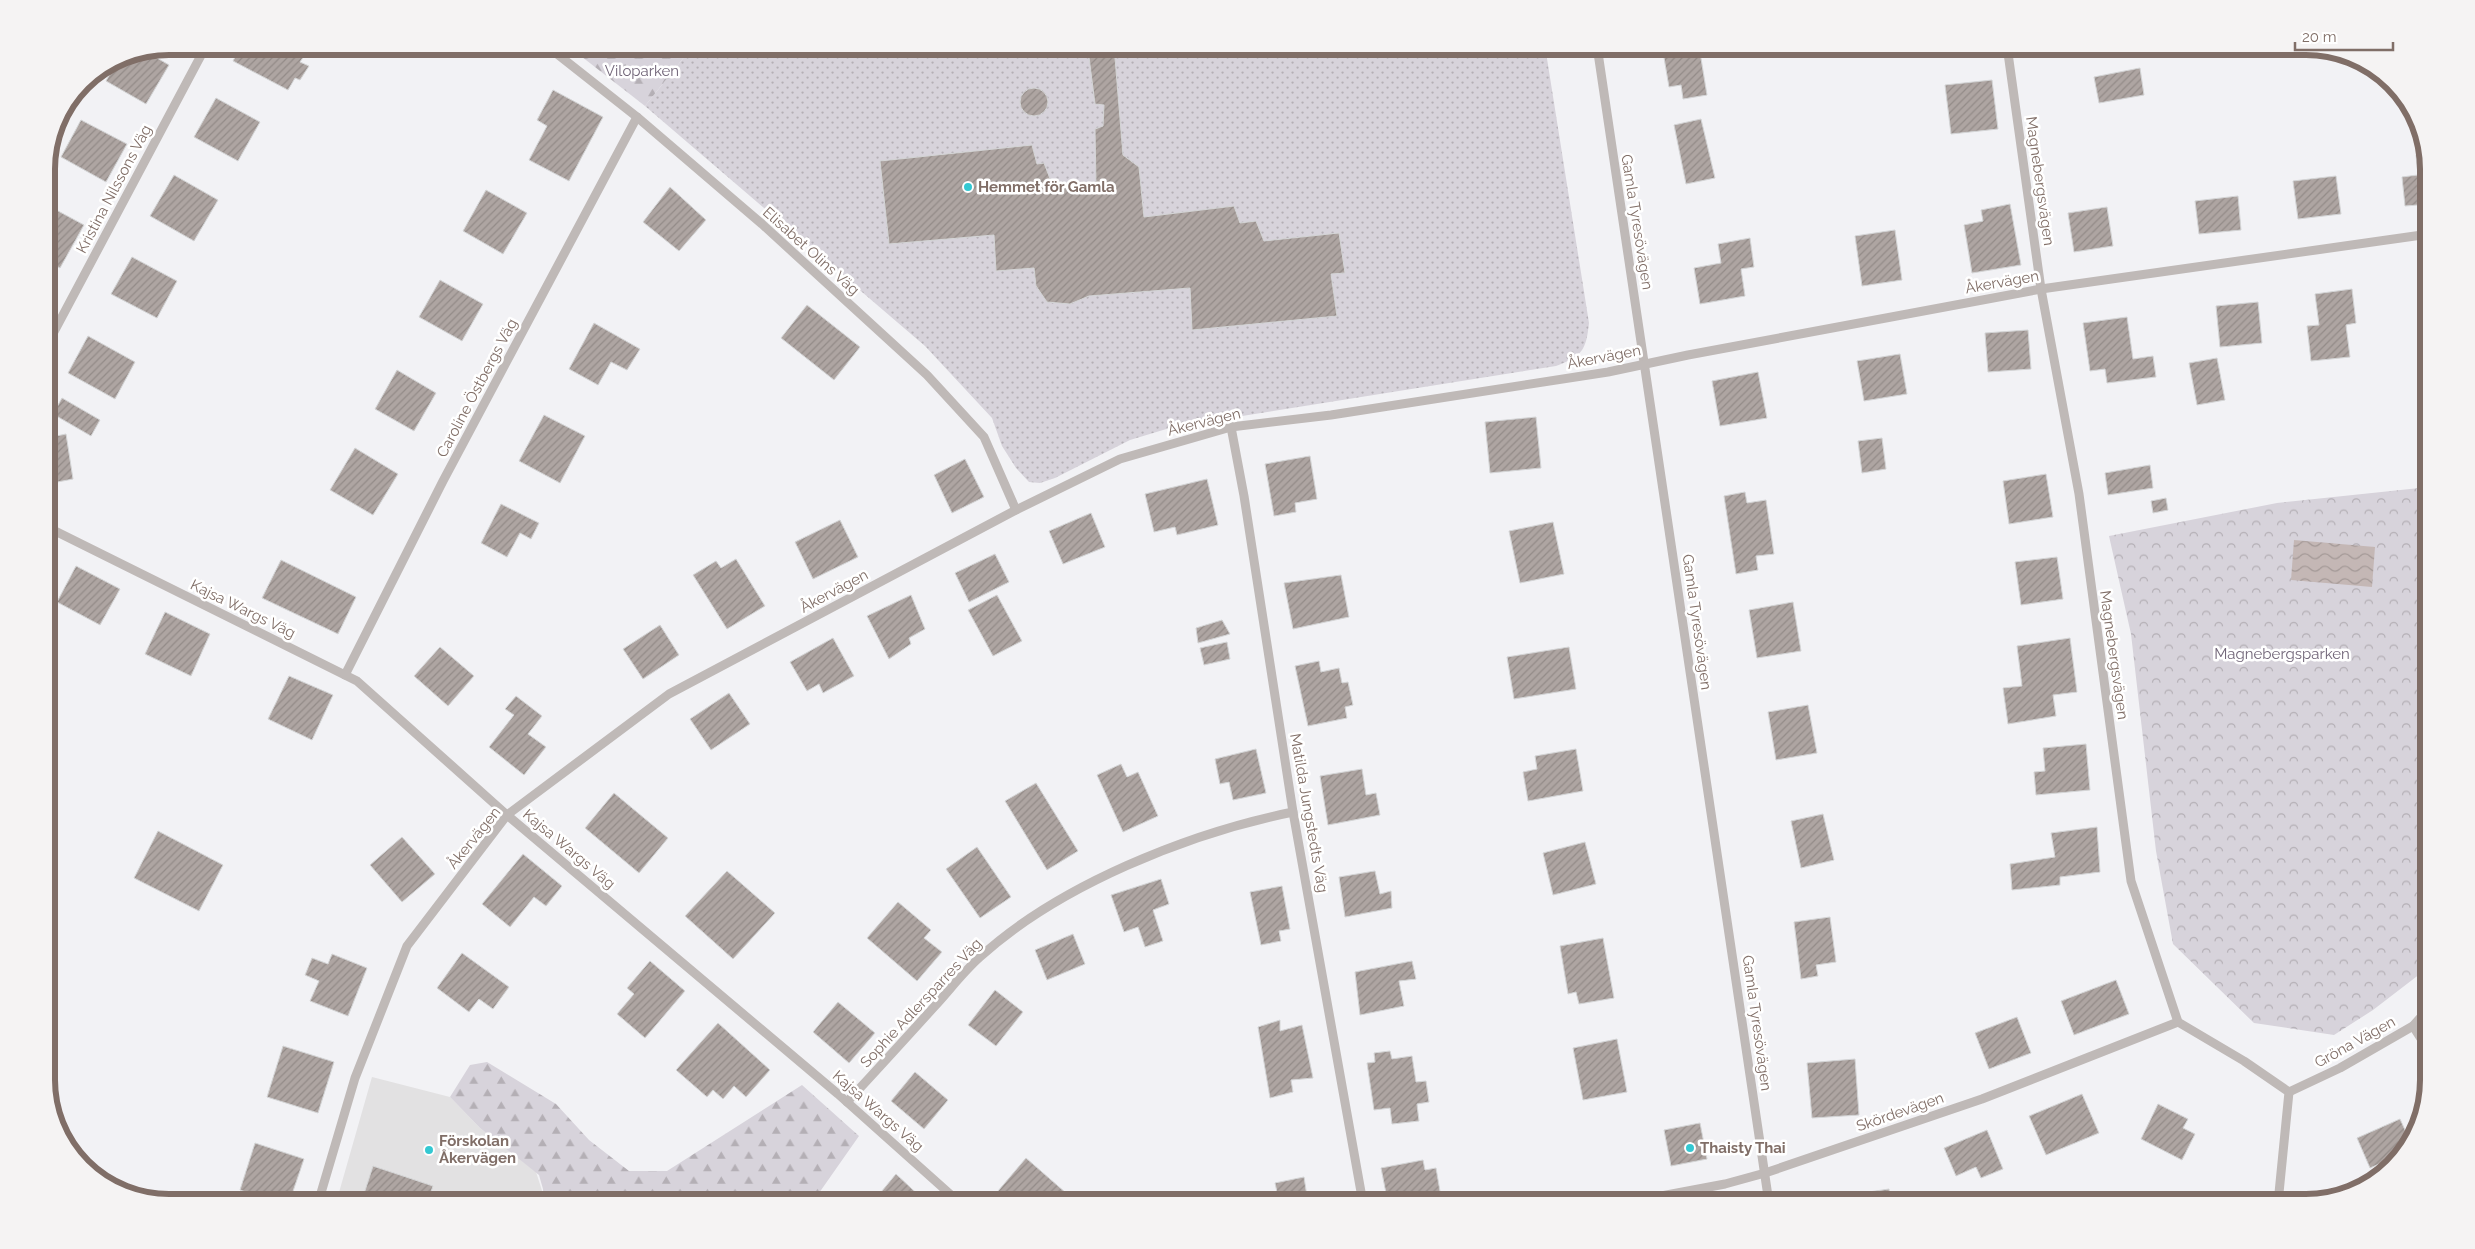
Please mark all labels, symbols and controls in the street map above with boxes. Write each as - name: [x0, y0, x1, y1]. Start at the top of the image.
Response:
- scale bar: [2295, 20, 2392, 52]
- text: 20 m: [2302, 28, 2337, 46]
- park label: Viloparken: [605, 62, 679, 80]
- street label: Magnebergsvägen: [2022, 115, 2058, 247]
- street label: Kristina Nilssons Väg: [72, 122, 156, 256]
- street label: Gamla Tyresövägen: [1617, 153, 1657, 291]
- place label: Hemmet för Gamla: [978, 178, 1115, 196]
- marker: Hemmet för Gamla: [962, 181, 974, 193]
- street label: Elisabet Olins Väg: [759, 203, 863, 299]
- street label: Åkervägen: [1964, 267, 2040, 297]
- street label: Caroline Östbergs Väg: [432, 315, 521, 460]
- street label: Åkervägen: [1566, 341, 1642, 373]
- street label: Åkervägen: [1166, 404, 1242, 440]
- street label: Gamla Tyresövägen: [1679, 553, 1715, 691]
- street label: Åkervägen: [797, 566, 871, 616]
- street label: Kajsa Wargs Väg: [187, 576, 299, 642]
- street label: Magnebergsvägen: [2096, 589, 2132, 721]
- park label: Magnebergsparken: [2214, 645, 2350, 663]
- street label: Matilda Jungstedts Väg: [1286, 732, 1332, 894]
- street label: Åkervägen: [444, 803, 504, 873]
- street label: Kajsa Wargs Väg: [519, 805, 619, 893]
- street label: Sophie Adlersparres Väg: [856, 935, 986, 1071]
- street label: Gamla Tyresövägen: [1739, 954, 1775, 1092]
- street label: Gröna Vägen: [2312, 1012, 2398, 1072]
- street label: Kajsa Wargs Väg: [829, 1067, 927, 1155]
- street label: Skördevägen: [1854, 1089, 1946, 1135]
- place label: Förskolan Åkervägen: [439, 1132, 516, 1167]
- place label: Thaisty Thai: [1700, 1139, 1786, 1157]
- marker: Thaisty Thai: [1684, 1142, 1696, 1154]
- marker: Förskolan Åkervägen: [423, 1144, 435, 1156]

